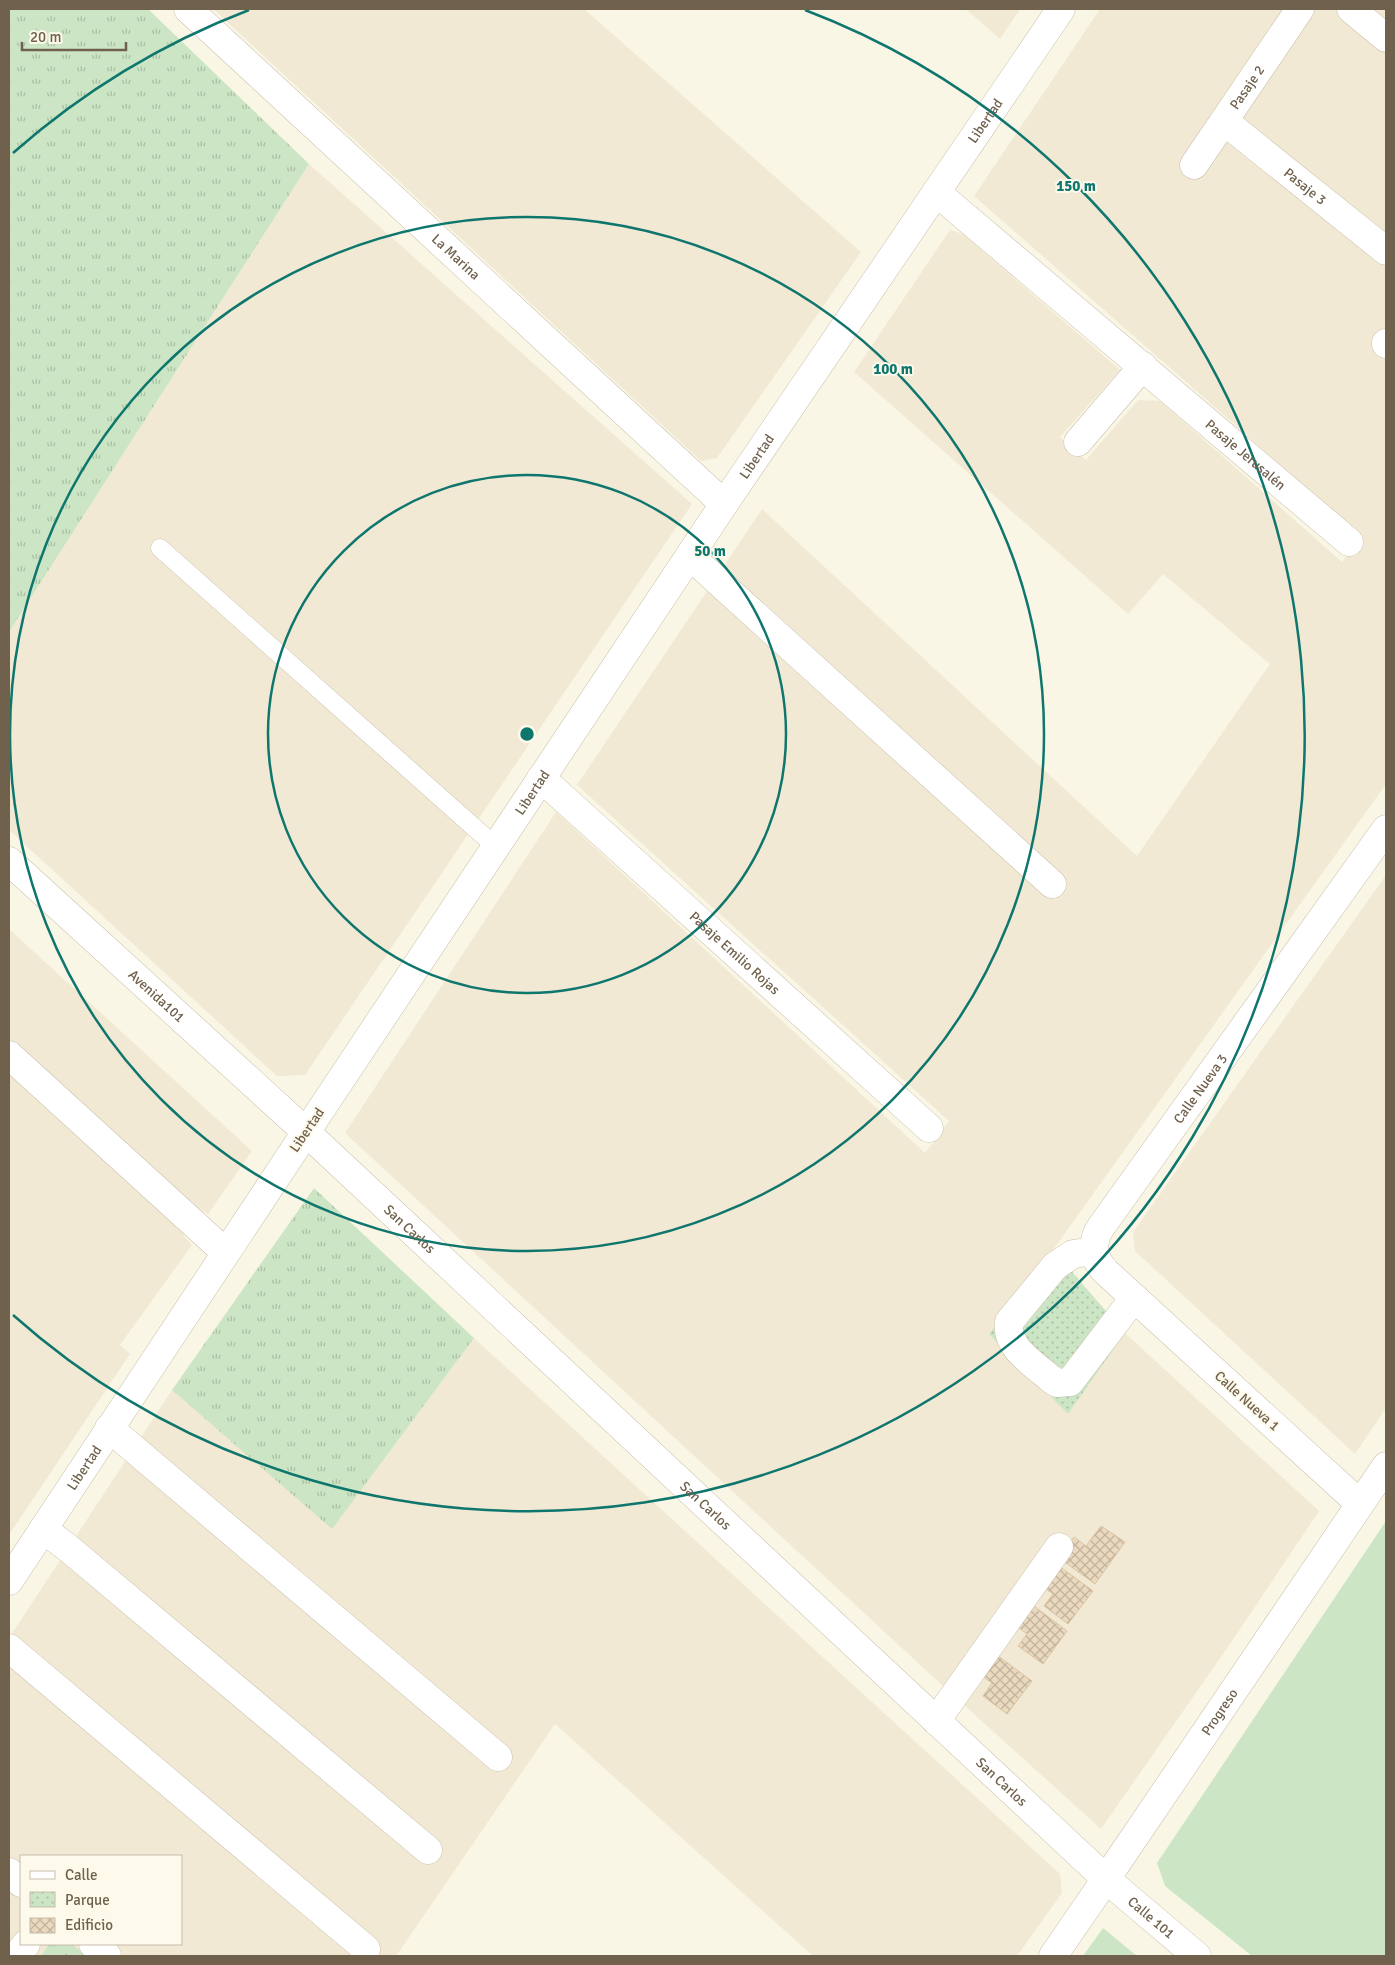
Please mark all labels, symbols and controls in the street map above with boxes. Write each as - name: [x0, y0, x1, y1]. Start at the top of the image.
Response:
- scale bar: [22, 20, 126, 52]
- text: 20 m: [30, 28, 61, 46]
- street label: Pasaje 2: [1226, 62, 1268, 113]
- street label: Libertad: [964, 95, 1006, 146]
- street label: Pasaje 3: [1280, 164, 1330, 208]
- text: 150 m: [1056, 177, 1096, 195]
- street label: La Marina: [428, 230, 484, 283]
- text: 100 m: [873, 360, 913, 378]
- street label: Pasaje Jerusalén: [1202, 416, 1289, 493]
- street label: Libertad: [735, 431, 778, 482]
- text: 50 m: [694, 542, 726, 560]
- centre of rings: [518, 725, 536, 743]
- street label: Libertad: [511, 767, 553, 818]
- street label: Pasaje Emilio Rojas: [686, 908, 783, 998]
- street label: Avenida101: [125, 966, 188, 1026]
- street label: Calle Nueva 3: [1169, 1050, 1231, 1127]
- street label: Libertad: [286, 1105, 328, 1155]
- street label: San Carlos: [381, 1201, 439, 1257]
- street label: Calle Nueva 1: [1211, 1367, 1283, 1435]
- street label: Libertad: [63, 1442, 105, 1493]
- street label: San Carlos: [677, 1477, 735, 1533]
- street label: Progreso: [1198, 1685, 1241, 1738]
- street label: San Carlos: [973, 1754, 1031, 1810]
- legend: [20, 1855, 182, 1945]
- text: Calle: [65, 1866, 98, 1884]
- text: Parque: [65, 1891, 110, 1909]
- street label: Calle 101: [1124, 1893, 1178, 1942]
- text: Edificio: [65, 1916, 113, 1934]

